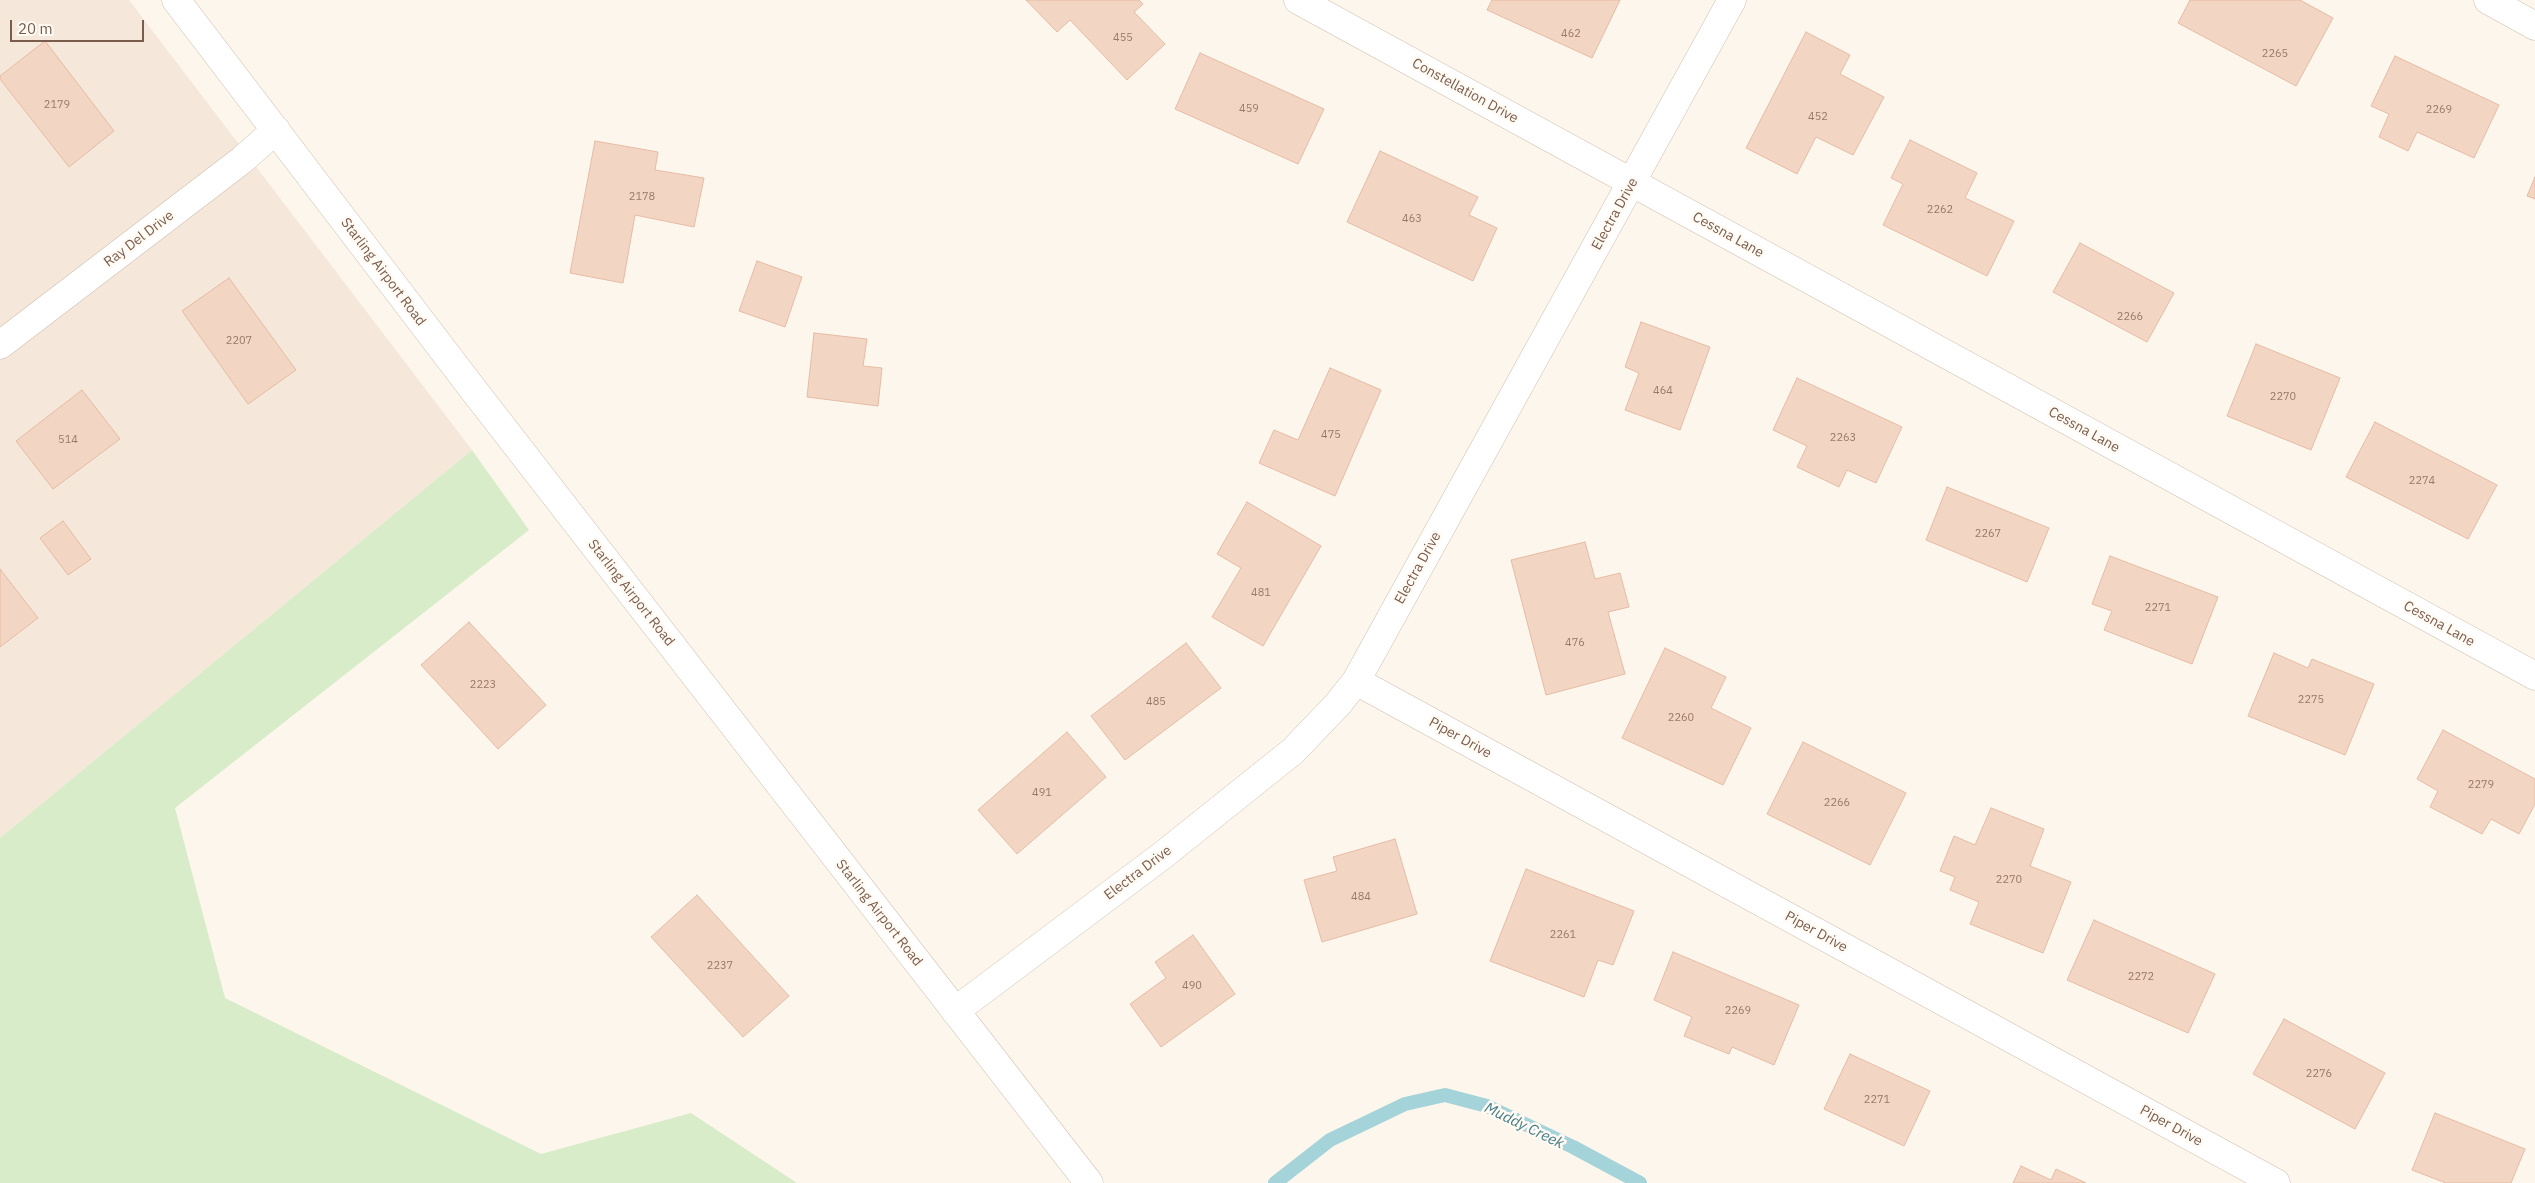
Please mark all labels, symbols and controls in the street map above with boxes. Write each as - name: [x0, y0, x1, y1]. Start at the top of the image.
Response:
- scale bar: [12, 10, 146, 42]
- text: 20 m: [18, 19, 53, 38]
- house number: 462: [1561, 27, 1581, 41]
- house number: 455: [1113, 31, 1133, 45]
- house number: 2265: [2262, 47, 2288, 61]
- street label: Constellation Drive: [1409, 55, 1521, 127]
- house number: 2179: [44, 98, 70, 112]
- house number: 459: [1239, 102, 1259, 116]
- house number: 2269: [2426, 103, 2452, 117]
- house number: 452: [1808, 110, 1828, 124]
- street label: Electra Drive: [1588, 175, 1642, 253]
- house number: 2178: [629, 190, 655, 204]
- house number: 2262: [1927, 203, 1953, 217]
- street label: Ray Del Drive: [101, 207, 177, 271]
- street label: Cessna Lane: [1689, 209, 1767, 261]
- house number: 463: [1402, 212, 1422, 226]
- street label: Starling Airport Road: [337, 215, 429, 329]
- house number: 2266: [2117, 310, 2143, 324]
- house number: 2207: [226, 334, 252, 348]
- house number: 464: [1653, 384, 1673, 398]
- house number: 2270: [2270, 390, 2296, 404]
- street label: Cessna Lane: [2045, 404, 2123, 456]
- house number: 475: [1321, 428, 1341, 442]
- house number: 2263: [1830, 431, 1856, 445]
- house number: 514: [58, 433, 78, 447]
- house number: 2274: [2409, 474, 2435, 488]
- house number: 2267: [1975, 527, 2001, 541]
- street label: Electra Drive: [1391, 529, 1445, 607]
- street label: Starling Airport Road: [584, 536, 678, 650]
- house number: 481: [1251, 586, 1271, 600]
- street label: Cessna Lane: [2400, 598, 2478, 650]
- house number: 2271: [2145, 601, 2171, 615]
- house number: 476: [1565, 636, 1585, 650]
- house number: 2223: [470, 678, 496, 692]
- house number: 2275: [2298, 693, 2324, 707]
- house number: 485: [1146, 695, 1166, 709]
- house number: 2260: [1668, 711, 1694, 725]
- street label: Piper Drive: [1426, 714, 1494, 762]
- house number: 2279: [2468, 778, 2494, 792]
- house number: 491: [1032, 786, 1052, 800]
- house number: 2266: [1824, 796, 1850, 810]
- street label: Electra Drive: [1101, 842, 1175, 904]
- street label: Starling Airport Road: [832, 856, 926, 970]
- house number: 2270: [1996, 873, 2022, 887]
- house number: 484: [1351, 890, 1371, 904]
- street label: Piper Drive: [1782, 908, 1850, 956]
- house number: 2261: [1550, 928, 1576, 942]
- house number: 2237: [707, 959, 733, 973]
- house number: 2272: [2128, 970, 2154, 984]
- house number: 490: [1182, 979, 1202, 993]
- house number: 2269: [1725, 1004, 1751, 1018]
- house number: 2276: [2306, 1067, 2332, 1081]
- house number: 2271: [1864, 1093, 1890, 1107]
- water label: Muddy Creek: [1481, 1099, 1567, 1153]
- street label: Piper Drive: [2137, 1102, 2205, 1150]

